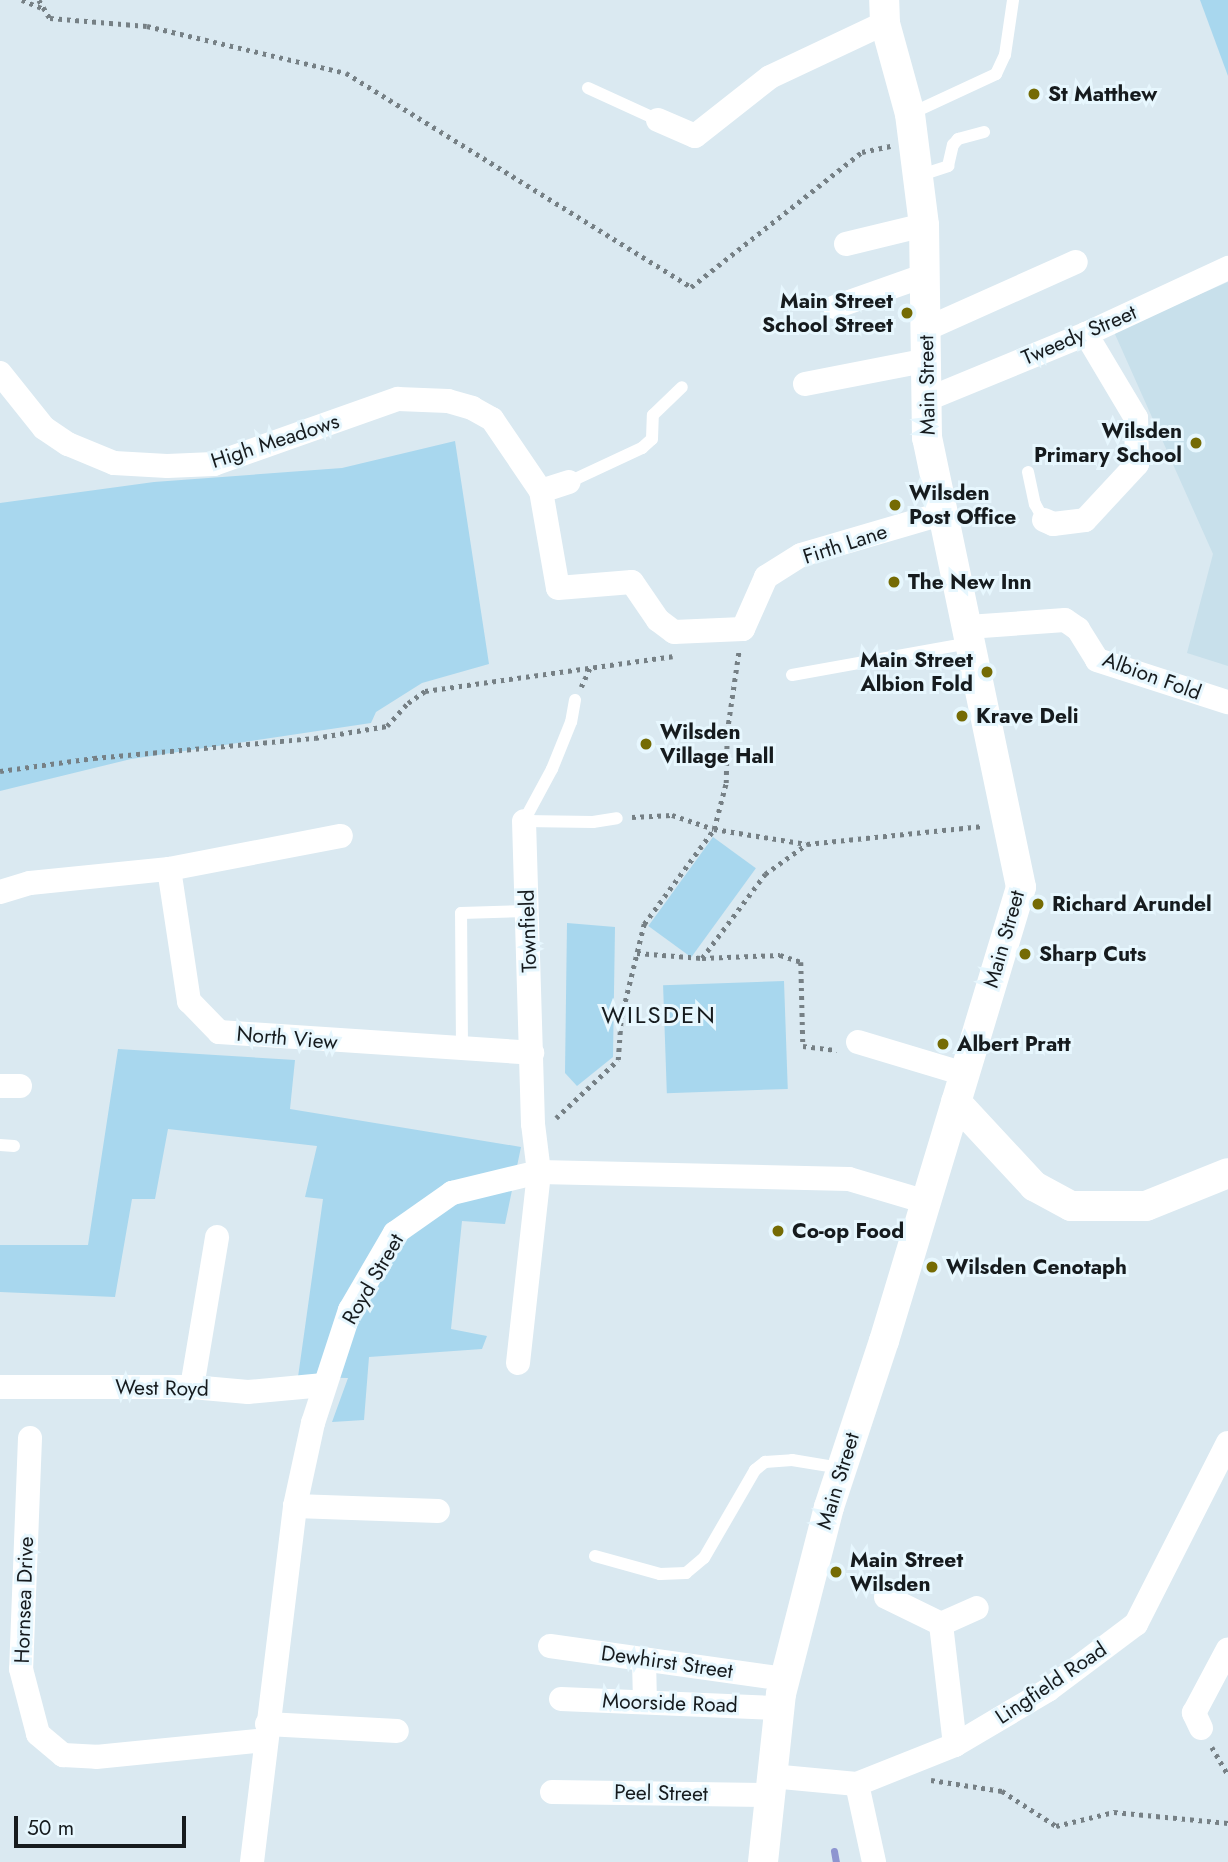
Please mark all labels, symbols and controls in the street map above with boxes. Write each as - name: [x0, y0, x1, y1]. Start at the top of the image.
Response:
- place label: St Matthew: [1048, 81, 1157, 107]
- marker: St Matthew: [1026, 86, 1042, 102]
- place label: Main Street School Street: [762, 288, 893, 338]
- street label: Tweedy Street: [1018, 299, 1140, 371]
- marker: Main Street School Street: [899, 305, 915, 321]
- street label: Main Street: [914, 335, 940, 435]
- street label: High Meadows: [208, 408, 342, 474]
- place label: Wilsden Primary School: [1034, 418, 1182, 468]
- marker: Wilsden Primary School: [1188, 435, 1204, 451]
- place label: Wilsden Post Office: [909, 480, 1016, 530]
- marker: Wilsden Post Office: [887, 497, 903, 513]
- street label: Firth Lane: [800, 519, 890, 569]
- place label: The New Inn: [908, 569, 1032, 595]
- marker: The New Inn: [886, 574, 902, 590]
- place label: Main Street Albion Fold: [860, 647, 973, 697]
- street label: Albion Fold: [1099, 647, 1205, 705]
- marker: Main Street Albion Fold: [979, 664, 995, 680]
- place label: Krave Deli: [976, 703, 1079, 729]
- marker: Krave Deli: [954, 708, 970, 724]
- place label: Wilsden Village Hall: [660, 719, 774, 769]
- marker: Wilsden Village Hall: [638, 736, 654, 752]
- street label: Main Street: [978, 887, 1030, 991]
- street label: Townfield: [514, 889, 542, 973]
- place label: Richard Arundel: [1052, 891, 1212, 917]
- marker: Richard Arundel: [1030, 896, 1046, 912]
- place label: Sharp Cuts: [1039, 941, 1146, 967]
- marker: Sharp Cuts: [1017, 946, 1033, 962]
- district label: WILSDEN: [602, 1001, 716, 1029]
- street label: North View: [235, 1021, 339, 1055]
- place label: Albert Pratt: [957, 1031, 1071, 1057]
- marker: Albert Pratt: [935, 1036, 951, 1052]
- place label: Co-op Food: [792, 1218, 904, 1244]
- marker: Co-op Food: [770, 1223, 786, 1239]
- street label: Royd Street: [337, 1229, 409, 1329]
- place label: Wilsden Cenotaph: [946, 1254, 1127, 1280]
- marker: Wilsden Cenotaph: [924, 1259, 940, 1275]
- street label: West Royd: [115, 1375, 209, 1401]
- street label: Main Street: [811, 1429, 865, 1533]
- street label: Hornsea Drive: [9, 1536, 39, 1664]
- place label: Main Street Wilsden: [850, 1547, 963, 1597]
- marker: Main Street Wilsden: [828, 1564, 844, 1580]
- street label: Lingfield Road: [991, 1637, 1111, 1729]
- street label: Dewhirst Street: [600, 1640, 734, 1684]
- street label: Moorside Road: [602, 1688, 738, 1718]
- street label: Peel Street: [614, 1780, 708, 1806]
- scale bar: [18, 1802, 189, 1846]
- text: 50 m: [27, 1813, 74, 1843]

